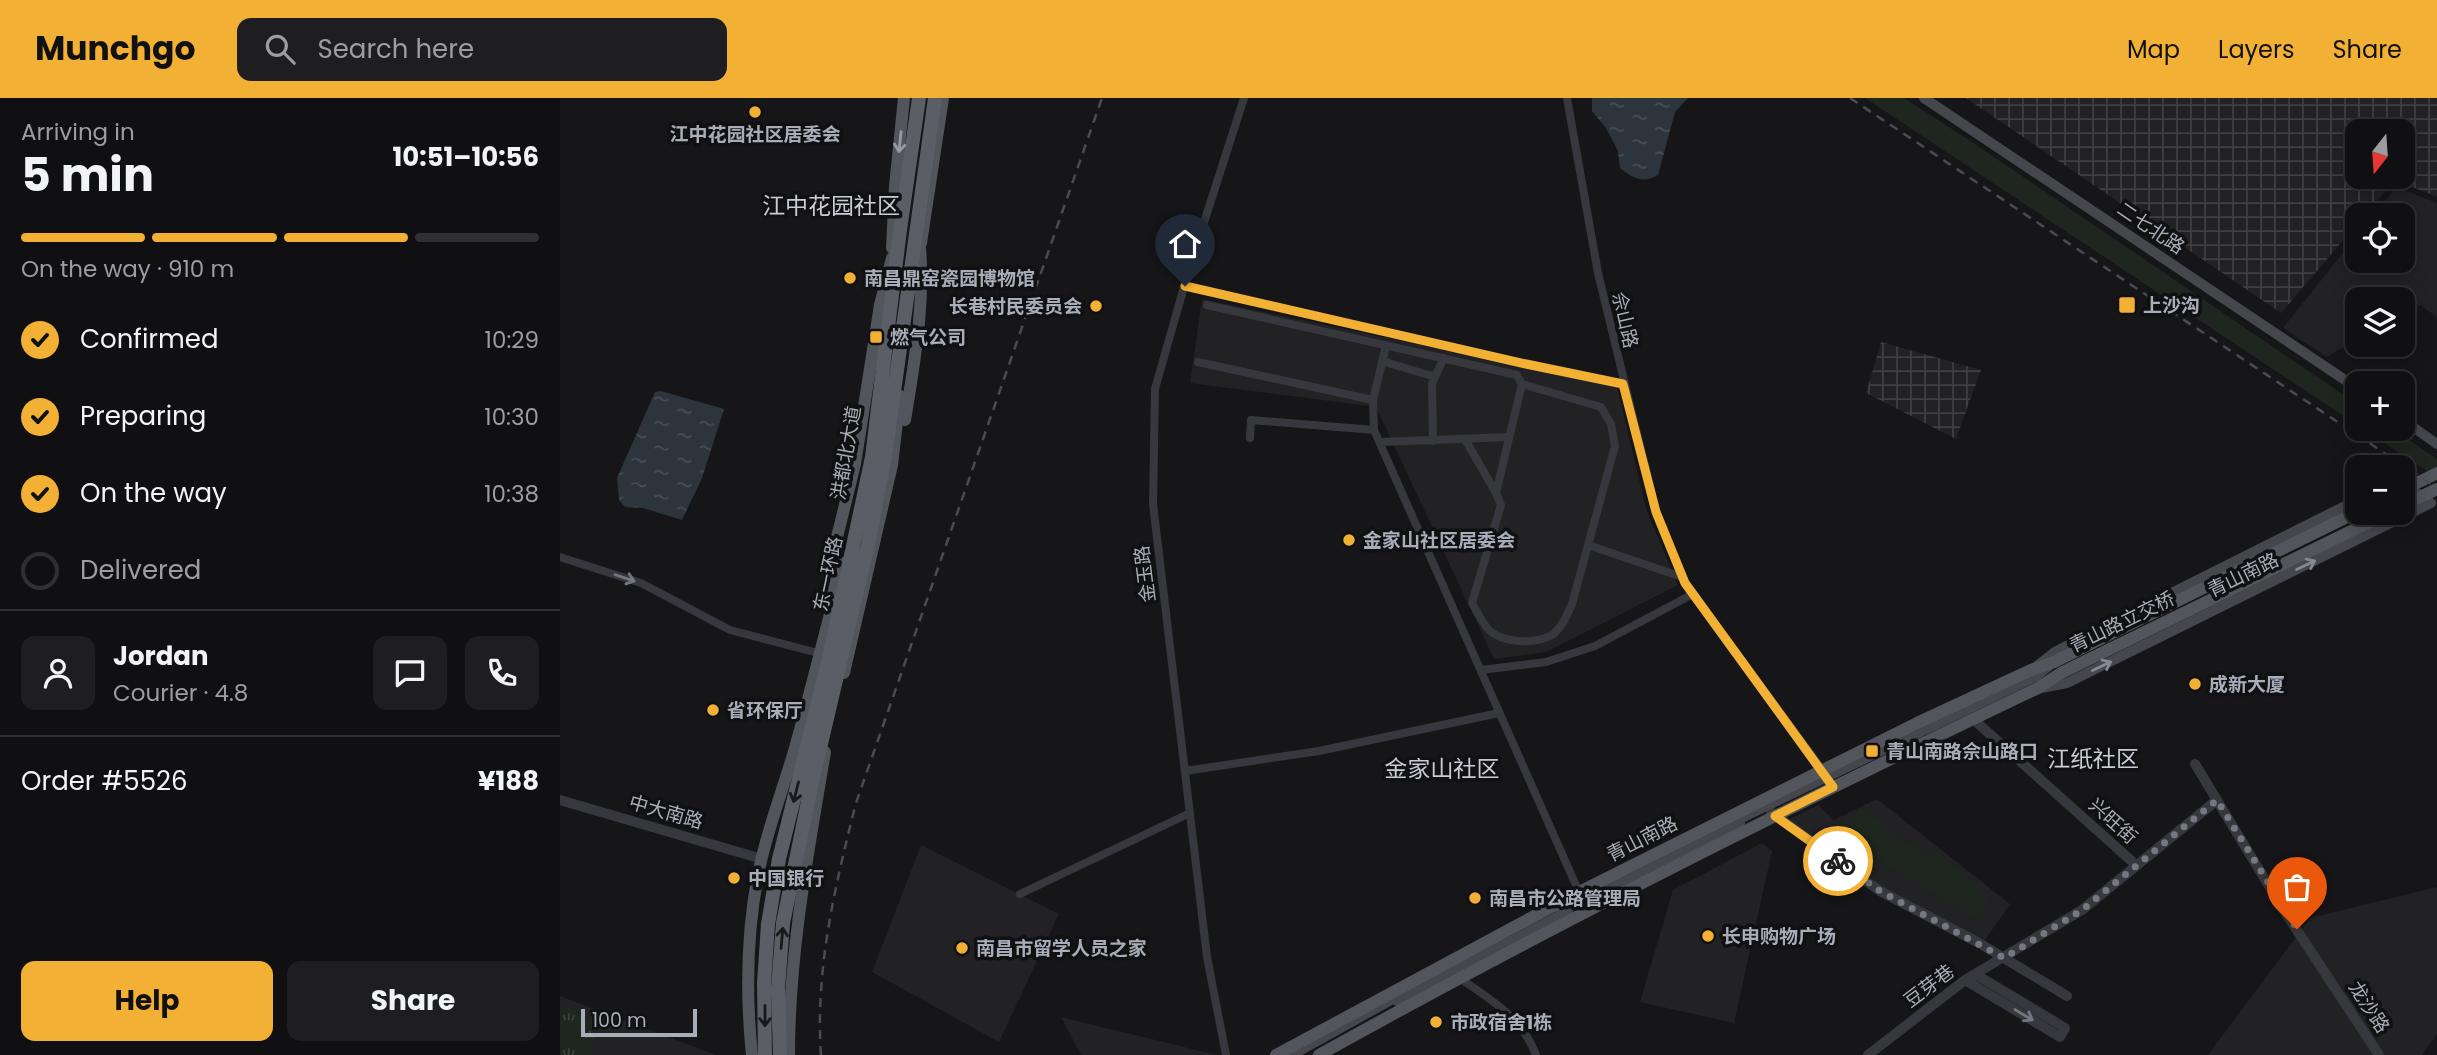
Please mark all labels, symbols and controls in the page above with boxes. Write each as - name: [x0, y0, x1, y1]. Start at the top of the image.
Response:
- search box: [237, 18, 727, 81]
- text: Munchgo: [35, 25, 195, 72]
- icon: search: [261, 30, 299, 68]
- text: Search here: [317, 31, 474, 67]
- text: Map: [2127, 33, 2180, 66]
- text: Layers: [2218, 33, 2294, 66]
- text: Share: [2332, 33, 2402, 66]
- marker: 江中花园社区居委会: [747, 104, 763, 120]
- text: Arriving in: [21, 116, 135, 148]
- north arrow: [2345, 119, 2415, 189]
- map controls: [2345, 119, 2415, 525]
- place label: 江中花园社区居委会: [669, 121, 841, 148]
- one-way arrow: [893, 130, 906, 153]
- text: 10:51–10:56: [393, 139, 539, 175]
- text: 5 min: [21, 143, 154, 207]
- district label: 江中花园社区: [762, 190, 900, 222]
- street label: 二七北路: [2112, 196, 2190, 260]
- button: locate: [2345, 203, 2415, 273]
- pin: [1155, 214, 1215, 286]
- icon: home: [1166, 225, 1204, 263]
- text: On the way · 910 m: [21, 253, 234, 285]
- place label: 南昌鼎窑瓷园博物馆: [864, 265, 1035, 292]
- marker: 南昌鼎窑瓷园博物馆: [842, 270, 858, 286]
- button: layers: [2345, 287, 2415, 357]
- street label: 佘山路: [1605, 289, 1645, 351]
- place label: 上沙沟: [2143, 292, 2200, 319]
- place label: 长巷村民委员会: [949, 293, 1082, 320]
- marker: 上沙沟: [2117, 295, 2137, 315]
- marker: 长巷村民委员会: [1088, 298, 1104, 314]
- icon: check: [21, 321, 59, 359]
- text: Confirmed: [80, 321, 218, 357]
- text: 10:29: [485, 324, 539, 356]
- place label: 燃气公司: [890, 324, 966, 351]
- marker: 燃气公司: [868, 329, 884, 345]
- button: +: [2345, 371, 2415, 441]
- icon: check: [21, 398, 59, 436]
- text: Preparing: [80, 398, 206, 434]
- text: 10:30: [484, 401, 539, 433]
- street label: 洪都北大道: [824, 404, 868, 502]
- button: −: [2345, 455, 2415, 525]
- icon: check: [21, 475, 59, 513]
- text: On the way: [80, 475, 227, 511]
- text: 10:38: [484, 478, 539, 510]
- place label: 金家山社区居委会: [1363, 527, 1515, 554]
- marker: 金家山社区居委会: [1341, 532, 1357, 548]
- street label: 东一环路: [807, 534, 849, 614]
- street label: 金玉路: [1128, 544, 1162, 604]
- street label: 青山南路: [2203, 546, 2283, 604]
- text: Delivered: [80, 552, 201, 588]
- one-way arrow: [2295, 558, 2316, 572]
- one-way arrow: [614, 572, 636, 585]
- street label: 青山路立交桥: [2065, 585, 2179, 659]
- button: person: [21, 636, 95, 710]
- button: chat: [373, 636, 447, 710]
- button: phone: [465, 636, 539, 710]
- text: Jordan: [113, 638, 209, 674]
- one-way arrow: [2091, 659, 2112, 673]
- place label: 成新大厦: [2209, 671, 2285, 698]
- marker: 成新大厦: [2187, 676, 2203, 692]
- text: Courier · 4.8: [113, 677, 248, 709]
- place label: 省环保厅: [727, 697, 803, 724]
- marker: 省环保厅: [705, 702, 721, 718]
- place label: 青山南路佘山路口: [1886, 738, 2038, 765]
- marker: 青山南路佘山路口: [1864, 743, 1880, 759]
- district label: 江纸社区: [2047, 743, 2139, 775]
- district label: 金家山社区: [1385, 753, 1500, 785]
- text: Order #5526: [21, 763, 187, 799]
- text: ¥188: [478, 763, 539, 799]
- one-way arrow: [789, 780, 802, 802]
- street label: 中大南路: [626, 789, 706, 835]
- street label: 兴旺街: [2083, 792, 2143, 850]
- street label: 青山南路: [1602, 810, 1682, 868]
- courier: [1803, 826, 1873, 896]
- icon: bike: [1819, 842, 1857, 880]
- pin: [2267, 857, 2327, 929]
- place label: 中国银行: [748, 865, 824, 892]
- icon: bag: [2278, 868, 2316, 906]
- marker: 中国银行: [726, 870, 742, 886]
- place label: 南昌市公路管理局: [1489, 885, 1641, 912]
- marker: 南昌市公路管理局: [1467, 890, 1483, 906]
- place label: 长申购物广场: [1722, 923, 1836, 950]
- one-way arrow: [776, 927, 789, 950]
- marker: 长申购物广场: [1700, 928, 1716, 944]
- place label: 南昌市留学人员之家: [976, 935, 1147, 962]
- marker: 南昌市留学人员之家: [954, 940, 970, 956]
- street label: 豆芽巷: [1898, 958, 1960, 1014]
- button: Help: [21, 961, 273, 1041]
- button: Share: [287, 961, 539, 1041]
- street label: 龙沙路: [2342, 976, 2396, 1038]
- one-way arrow: [758, 1004, 772, 1027]
- scale bar: [581, 1006, 696, 1038]
- text: 100 m: [592, 1007, 647, 1034]
- place label: 市政宿舍1栋: [1450, 1009, 1552, 1036]
- one-way arrow: [2013, 1009, 2033, 1023]
- marker: 市政宿舍1栋: [1428, 1014, 1444, 1030]

